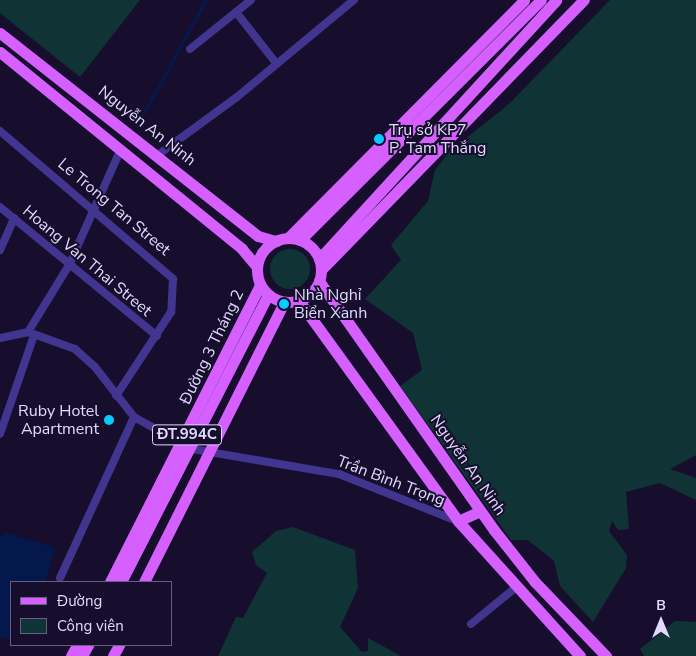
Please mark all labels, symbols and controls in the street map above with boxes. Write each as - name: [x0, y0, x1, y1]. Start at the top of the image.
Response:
- street label: Nguyễn An Ninh: [94, 82, 200, 170]
- place label: Trụ sở KP7 P. Tam Thắng: [389, 120, 486, 158]
- marker: Trụ sở KP7 P. Tam Thắng: [373, 133, 385, 145]
- street label: Le Trong Tan Street: [54, 154, 174, 260]
- street label: Hoang Van Thai Street: [19, 201, 155, 321]
- place label: Nhà Nghỉ Biển Xanh: [294, 285, 367, 323]
- street label: Đường 3 Tháng 2: [176, 286, 248, 408]
- marker: Nhà Nghỉ Biển Xanh: [278, 298, 290, 310]
- place label: Ruby Hotel Apartment: [18, 401, 99, 439]
- street label: Nguyễn An Ninh: [426, 411, 510, 519]
- marker: Ruby Hotel Apartment: [103, 414, 115, 426]
- road number: ĐT.994C: [151, 422, 223, 448]
- street label: Trần Bình Trọng: [334, 452, 448, 510]
- legend: [10, 581, 172, 646]
- text: Đường: [57, 591, 102, 611]
- north arrow: [636, 596, 686, 646]
- text: B: [656, 596, 666, 615]
- text: Công viên: [57, 616, 124, 636]

